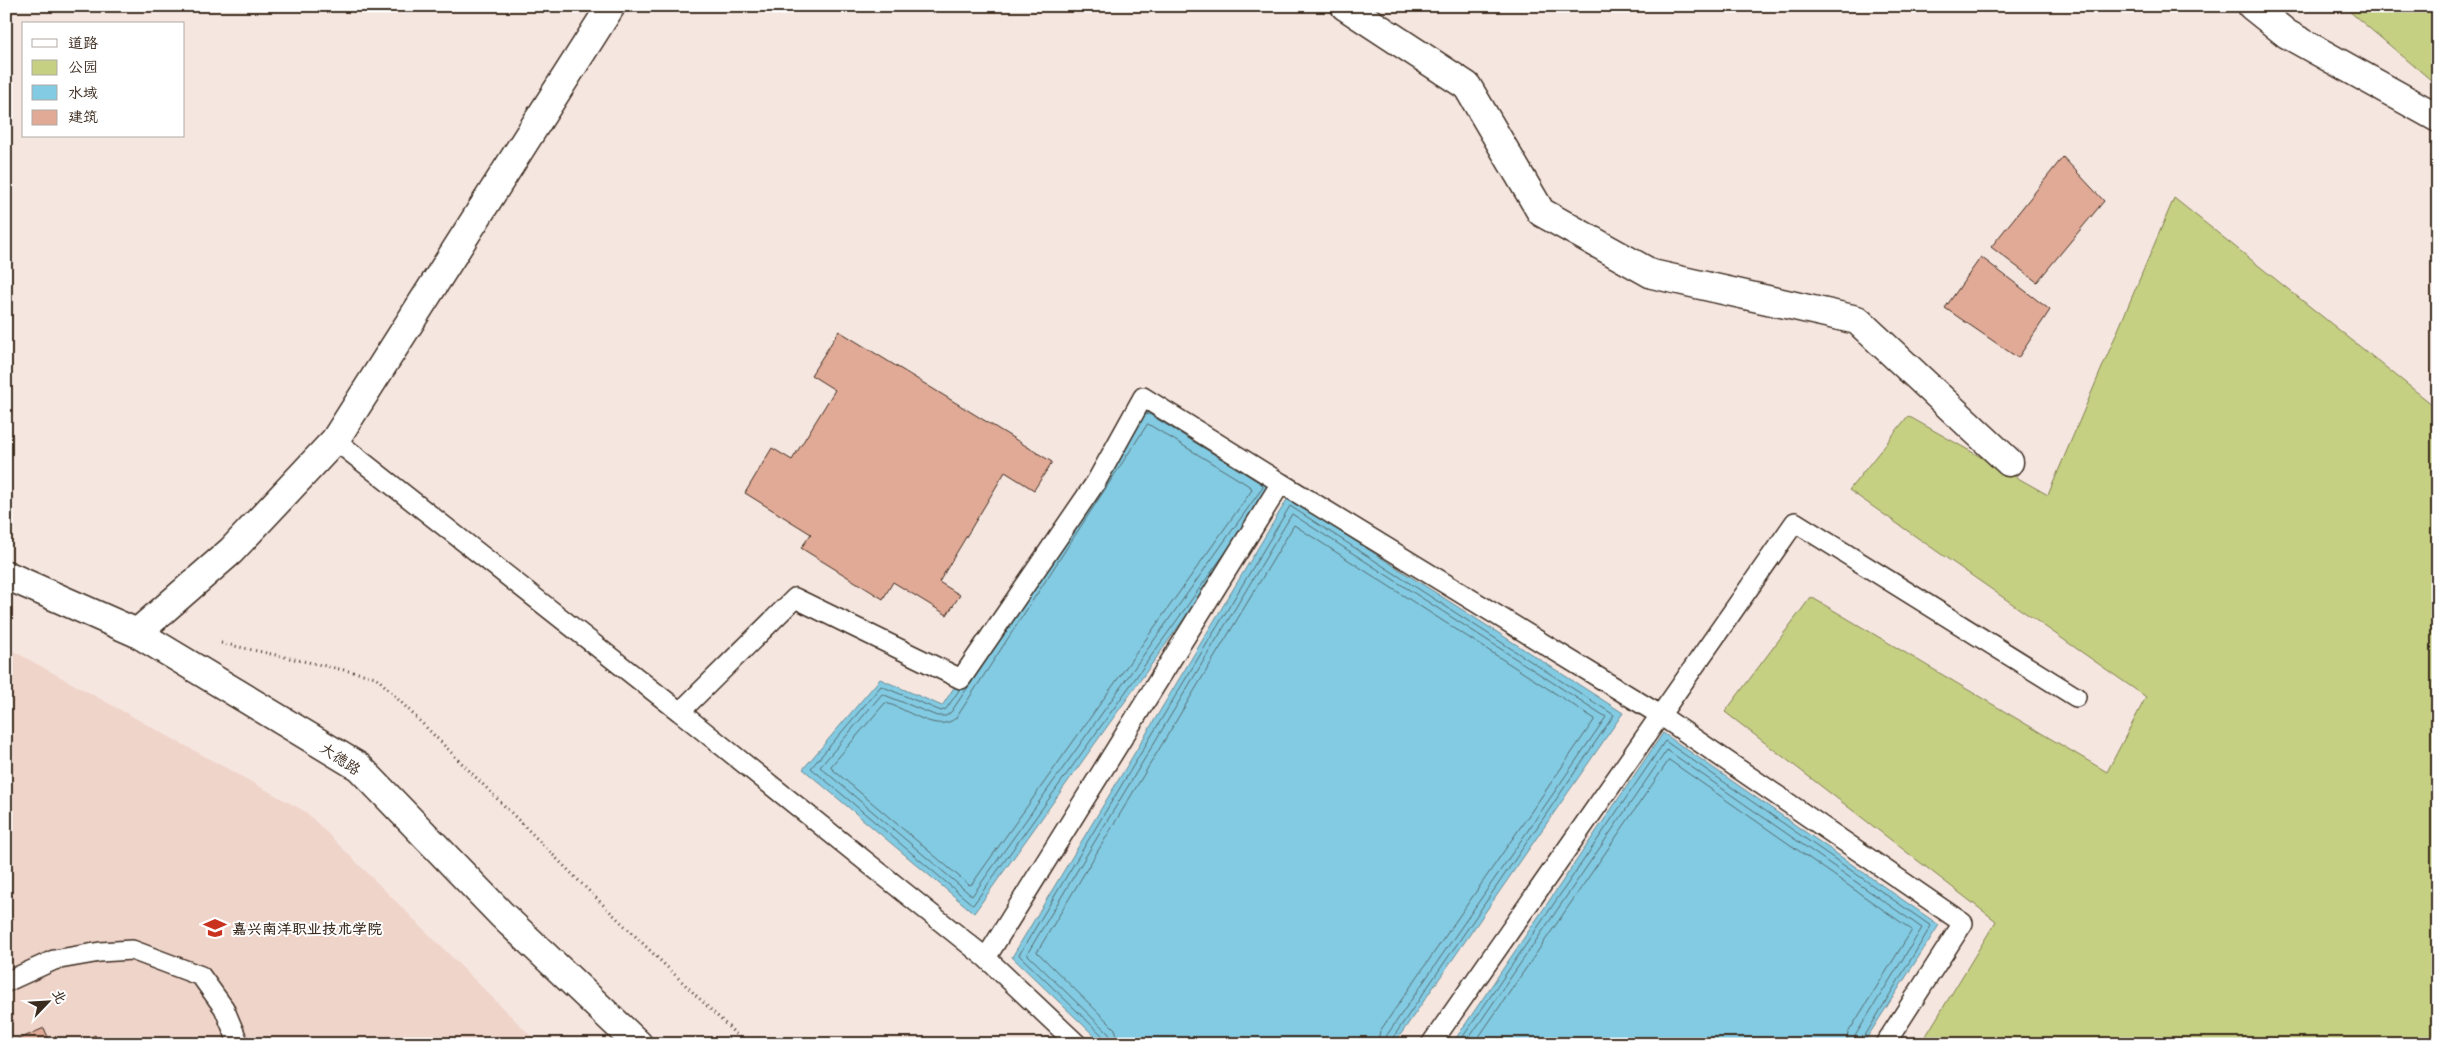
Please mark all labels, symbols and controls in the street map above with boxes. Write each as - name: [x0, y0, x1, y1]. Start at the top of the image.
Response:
- legend: [22, 22, 185, 138]
- text: 道路: [68, 32, 98, 52]
- text: 公园: [68, 56, 98, 76]
- text: 水域: [68, 82, 98, 102]
- text: 建筑: [68, 106, 98, 126]
- street label: 大德路: [317, 737, 365, 779]
- school or university icon: 嘉兴南洋职业技术学院: [202, 915, 228, 941]
- place label: 嘉兴南洋职业技术学院: [232, 918, 382, 938]
- north arrow: [22, 978, 72, 1028]
- text: 北: [49, 986, 72, 1007]

